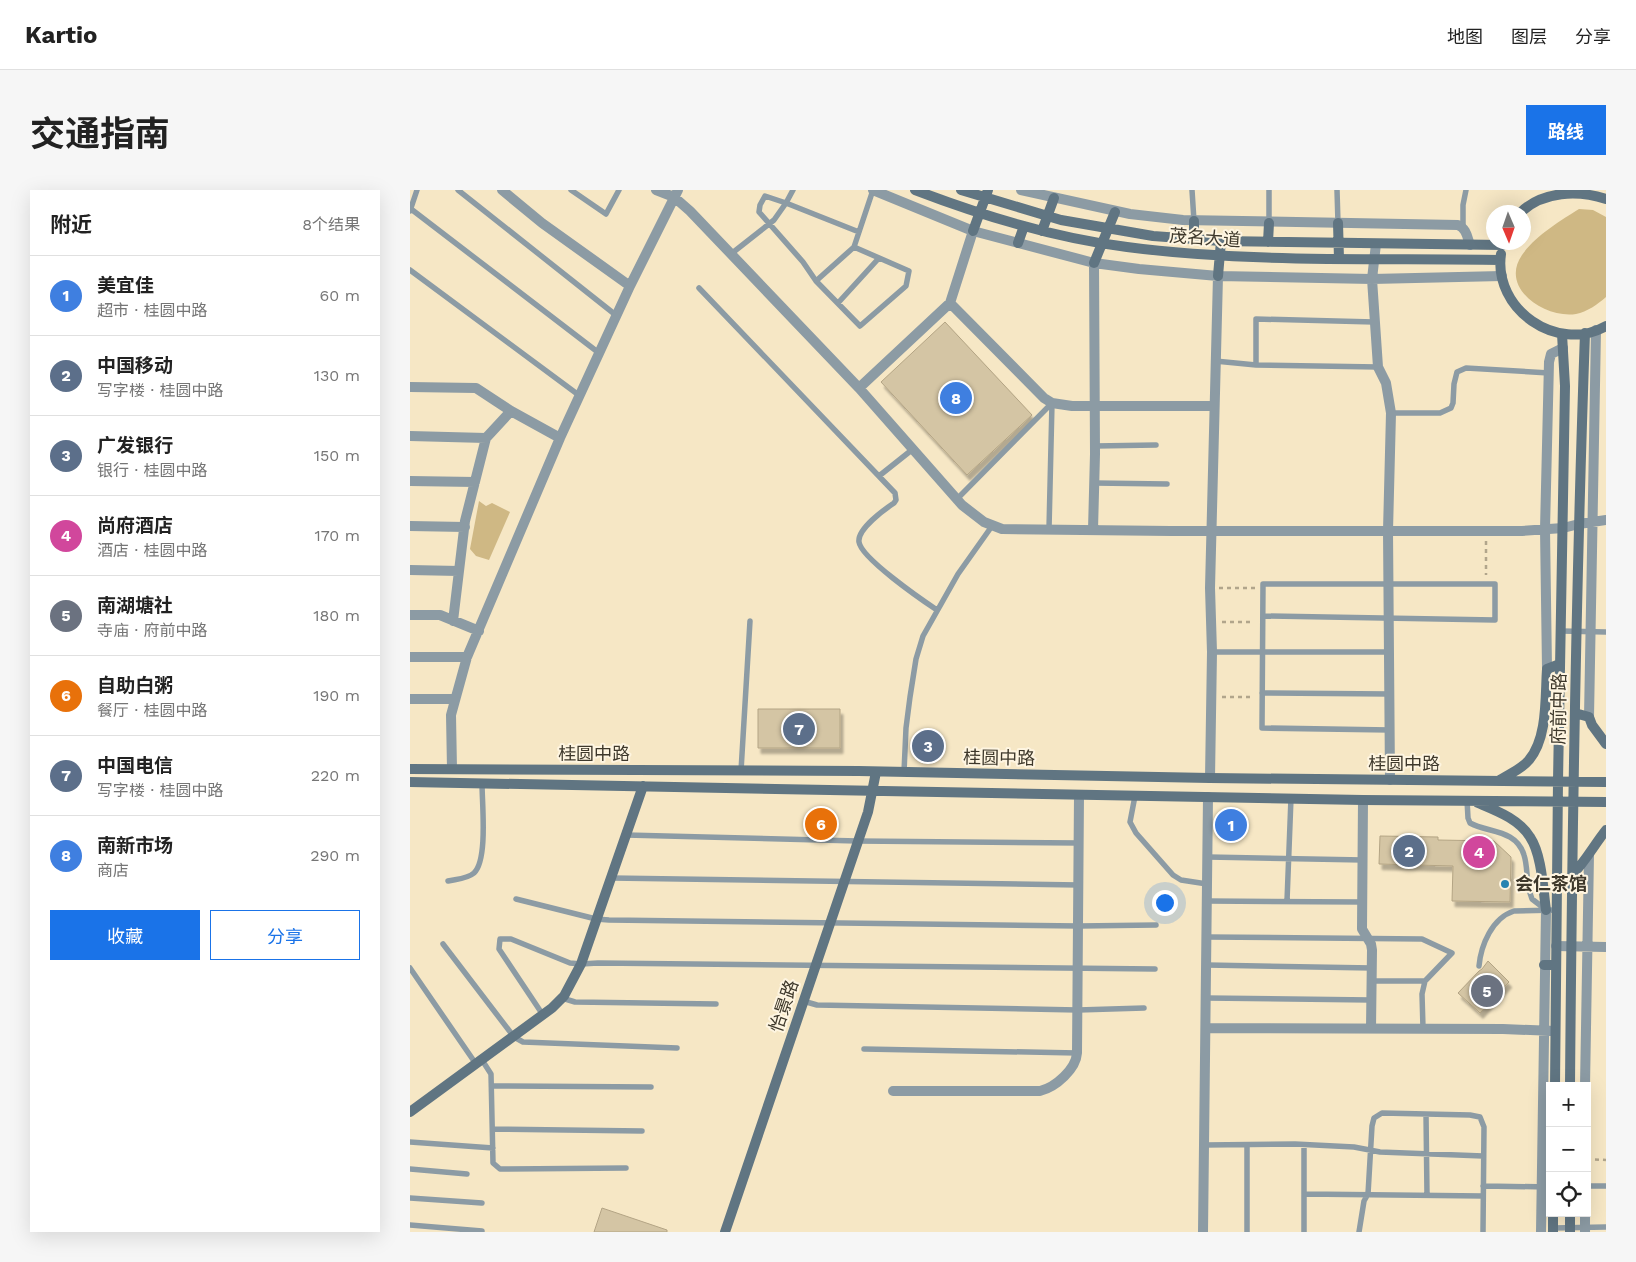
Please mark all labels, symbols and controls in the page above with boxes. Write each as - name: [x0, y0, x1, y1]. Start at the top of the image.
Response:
- text: Kartio: [25, 21, 97, 49]
- text: 地图: [1447, 26, 1483, 47]
- text: 图层: [1511, 26, 1547, 47]
- text: 分享: [1575, 26, 1611, 47]
- button: 路线: [1526, 105, 1606, 155]
- text: 交通指南: [30, 113, 170, 155]
- north arrow: [1486, 205, 1531, 250]
- text: 附近: [50, 212, 92, 237]
- text: 8个结果: [302, 215, 360, 234]
- street label: 茂名大道: [1168, 225, 1242, 250]
- text: 美宜佳: [97, 274, 154, 297]
- text: 1: [63, 286, 69, 305]
- text: 60 m: [320, 286, 360, 305]
- text: 超市 · 桂圆中路: [97, 301, 208, 320]
- text: 中国移动: [97, 354, 173, 377]
- text: 2: [61, 366, 71, 385]
- text: 130 m: [314, 366, 360, 385]
- pin: 8: [940, 379, 972, 417]
- text: 写字楼 · 桂圆中路: [97, 381, 224, 400]
- text: 广发银行: [97, 434, 173, 457]
- text: 3: [61, 446, 71, 465]
- text: 150 m: [314, 446, 360, 465]
- text: 银行 · 桂圆中路: [97, 461, 208, 480]
- text: 尚府酒店: [97, 514, 173, 537]
- text: 4: [61, 526, 71, 545]
- text: 170 m: [314, 526, 360, 545]
- text: 酒店 · 桂圆中路: [97, 541, 208, 560]
- text: 南湖塘社: [97, 594, 173, 617]
- text: 5: [61, 606, 71, 625]
- text: 180 m: [313, 606, 360, 625]
- text: 寺庙 · 府前中路: [97, 621, 208, 640]
- street label: 府前中路: [1547, 673, 1570, 745]
- text: 自助白粥: [97, 674, 173, 697]
- text: 6: [61, 686, 71, 705]
- text: 190 m: [313, 686, 360, 705]
- text: 餐厅 · 桂圆中路: [97, 701, 208, 720]
- pin: 7: [783, 710, 815, 748]
- pin: 3: [912, 727, 944, 765]
- street label: 桂圆中路: [558, 743, 630, 764]
- street label: 桂圆中路: [963, 746, 1035, 769]
- street label: 桂圆中路: [1368, 753, 1440, 774]
- text: 中国电信: [97, 754, 173, 777]
- text: 7: [61, 766, 71, 785]
- text: 220 m: [311, 766, 360, 785]
- text: 写字楼 · 桂圆中路: [97, 781, 224, 800]
- pin: 6: [805, 805, 837, 843]
- pin: 1: [1215, 806, 1247, 844]
- pin: 2: [1393, 832, 1425, 870]
- pin: 4: [1463, 833, 1495, 871]
- text: 南新市场: [97, 834, 173, 857]
- text: 8: [61, 846, 71, 865]
- text: 290 m: [310, 846, 360, 865]
- text: 商店: [97, 861, 129, 880]
- place label: 会仁茶馆: [1515, 873, 1587, 894]
- marker: 会仁茶馆: [1499, 878, 1511, 890]
- your location: [1152, 890, 1178, 916]
- button: 收藏: [50, 910, 200, 960]
- button: 分享: [210, 910, 360, 960]
- pin: 5: [1471, 972, 1503, 1010]
- street label: 怡景路: [765, 977, 802, 1035]
- map controls: [1546, 1082, 1591, 1217]
- button: +: [1546, 1082, 1591, 1127]
- button: −: [1546, 1127, 1591, 1172]
- button: locate: [1546, 1172, 1591, 1217]

